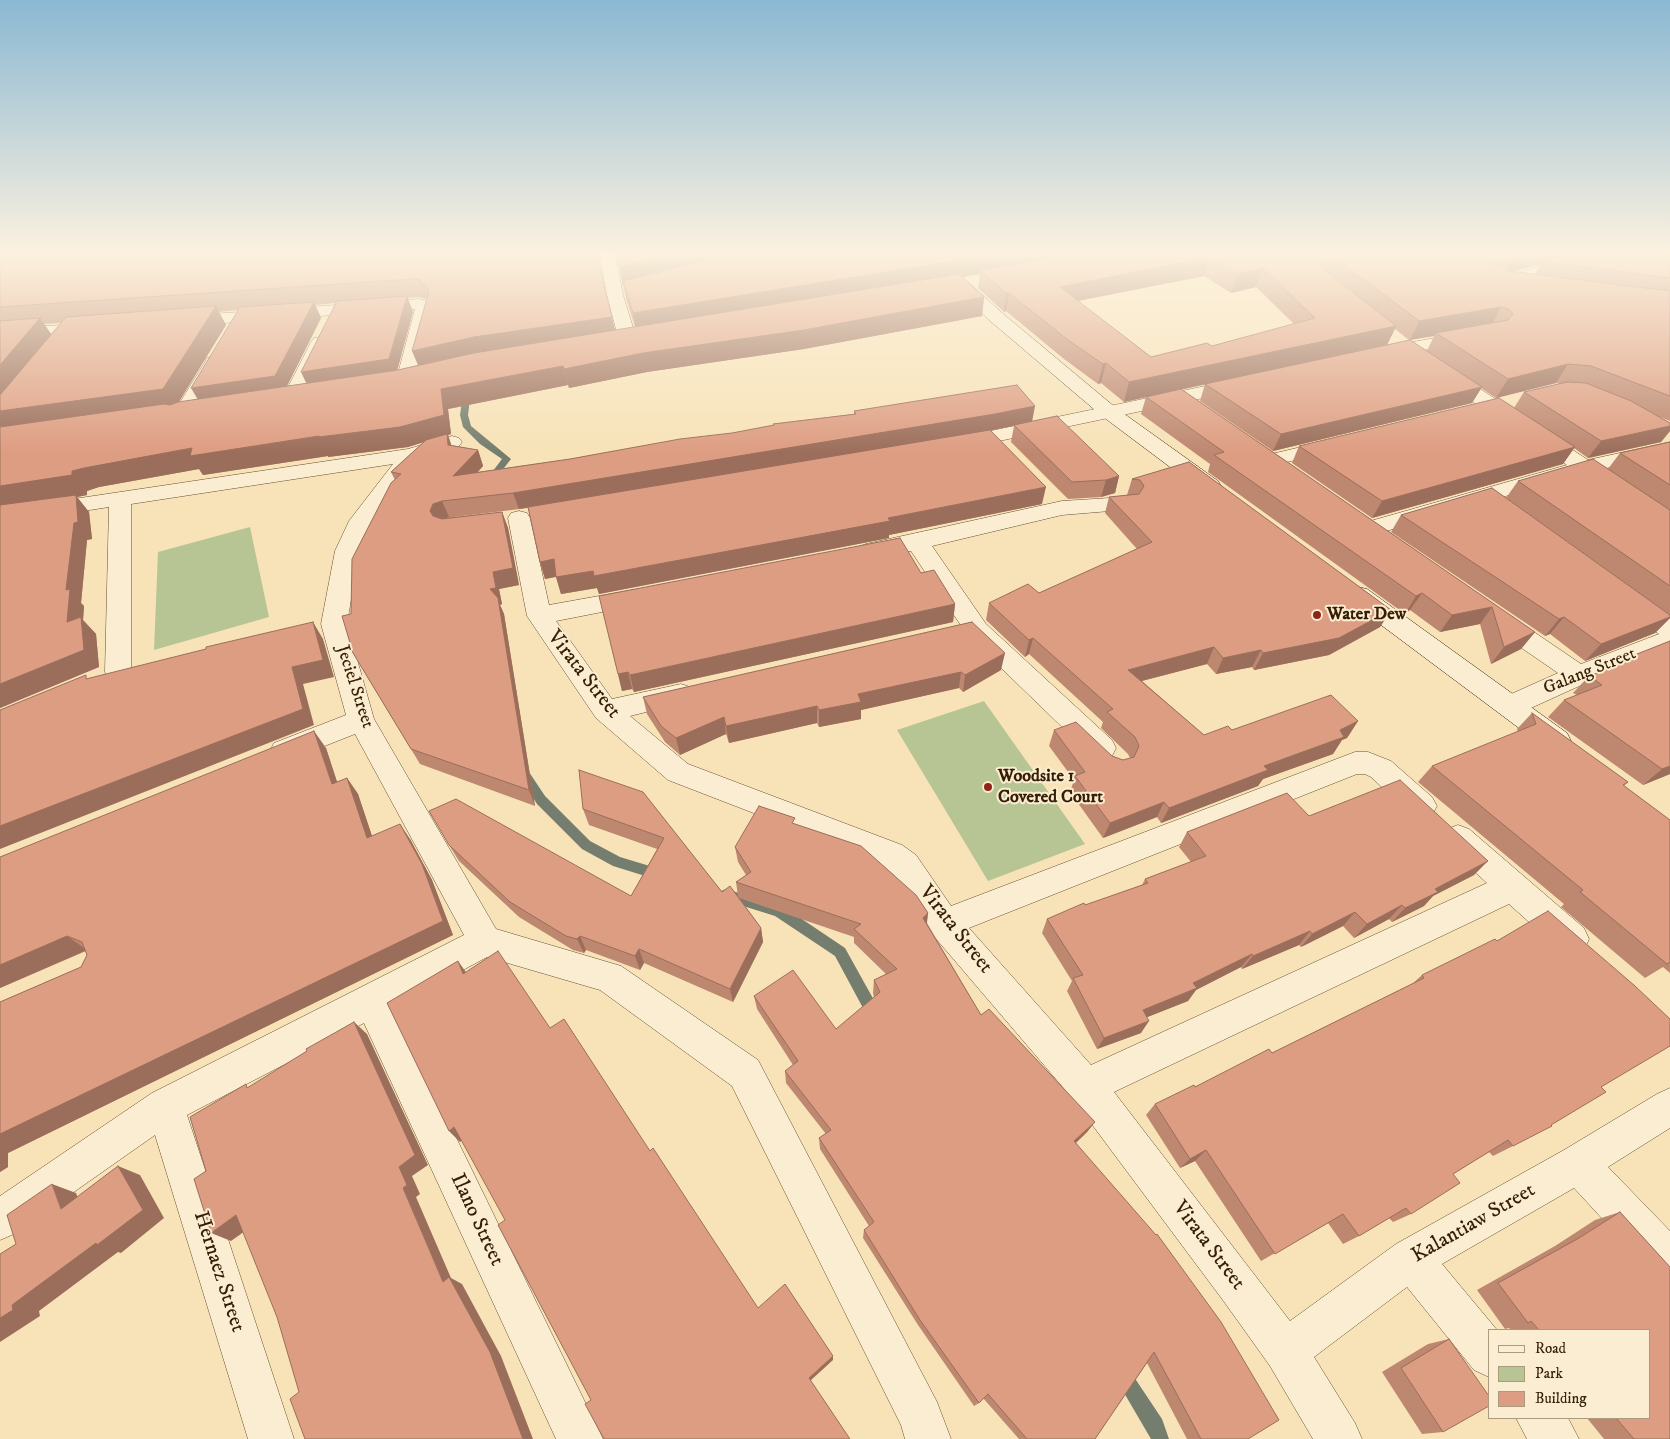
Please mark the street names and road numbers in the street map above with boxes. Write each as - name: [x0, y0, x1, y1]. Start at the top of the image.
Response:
- street label: Virata Street: [541, 626, 625, 724]
- street label: Jeciel Street: [330, 643, 378, 731]
- street label: Galang Street: [1541, 644, 1639, 700]
- street label: Virata Street: [913, 881, 997, 979]
- street label: Ilano Street: [444, 1170, 508, 1270]
- street label: Kalantiaw Street: [1408, 1179, 1540, 1269]
- street label: Virata Street: [1166, 1196, 1250, 1296]
- street label: Hernaez Street: [187, 1208, 249, 1336]

